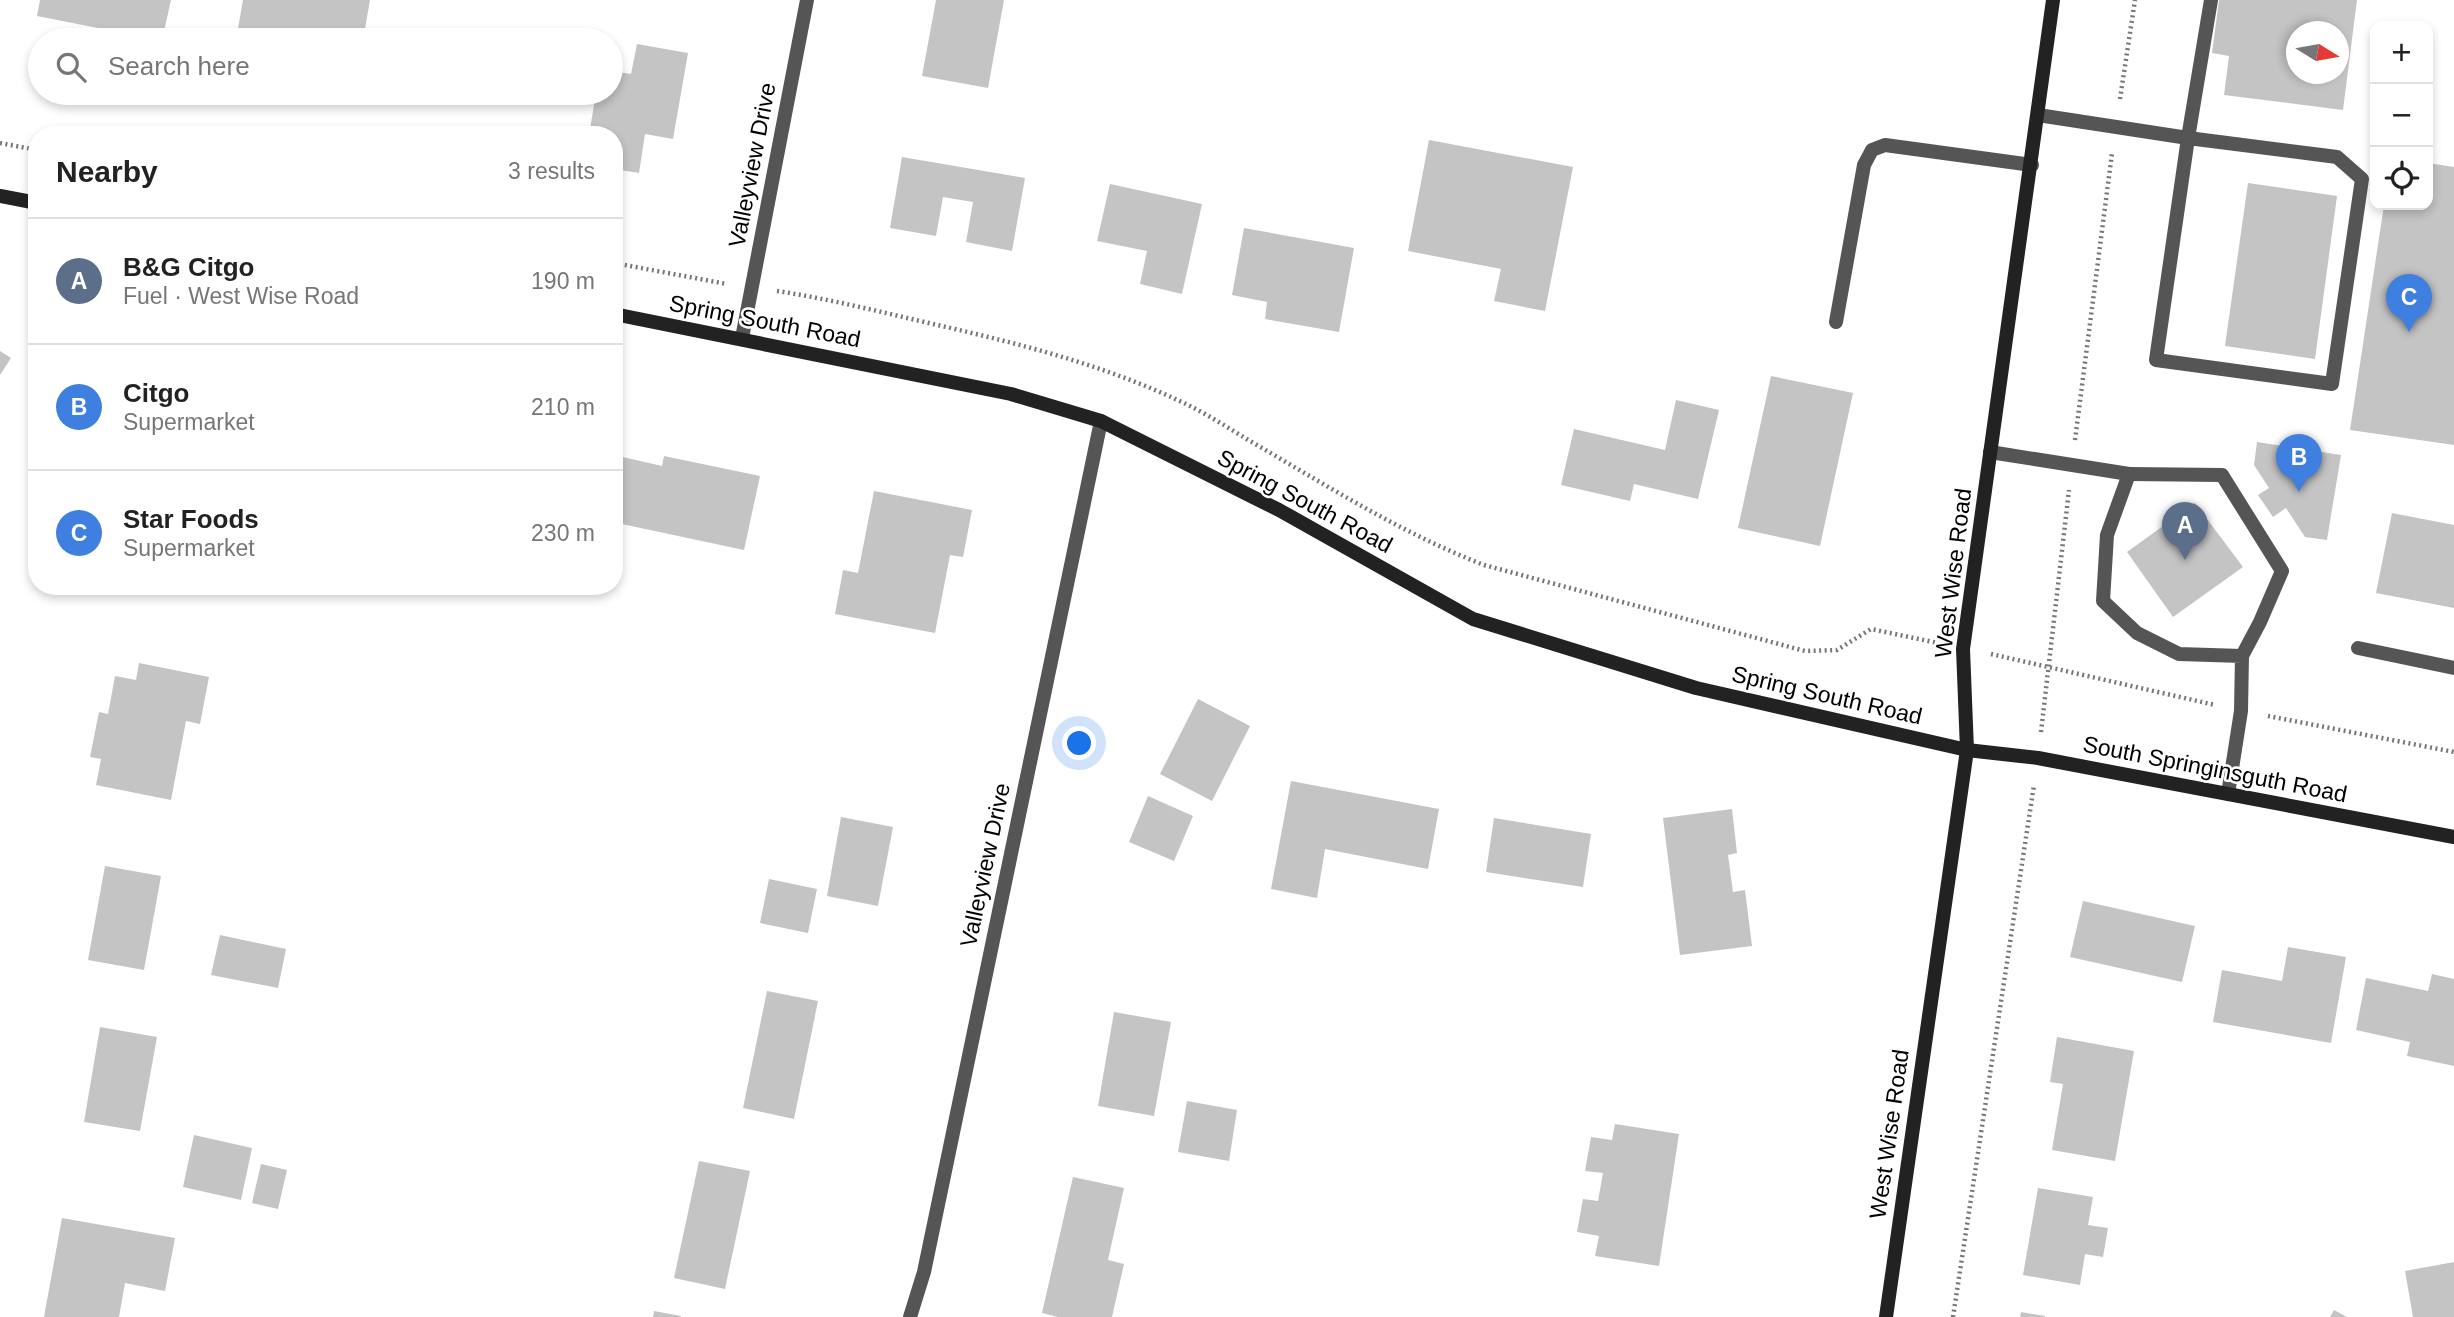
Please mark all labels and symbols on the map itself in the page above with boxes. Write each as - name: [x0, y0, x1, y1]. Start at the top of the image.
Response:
- north arrow: [2286, 21, 2349, 84]
- street label: Valleyview Drive: [723, 81, 781, 249]
- pin: C: [2386, 274, 2432, 332]
- street label: Spring South Road: [667, 290, 863, 352]
- pin: B: [2276, 434, 2322, 492]
- street label: Spring South Road: [1213, 444, 1397, 558]
- street label: West Wise Road: [1930, 487, 1976, 659]
- pin: A: [2162, 502, 2208, 560]
- street label: Spring South Road: [1729, 660, 1925, 730]
- your location: [1062, 726, 1096, 760]
- street label: South Springinsguth Road: [2081, 731, 2349, 807]
- street label: Valleyview Drive: [955, 781, 1015, 949]
- street label: West Wise Road: [1864, 1048, 1914, 1220]

